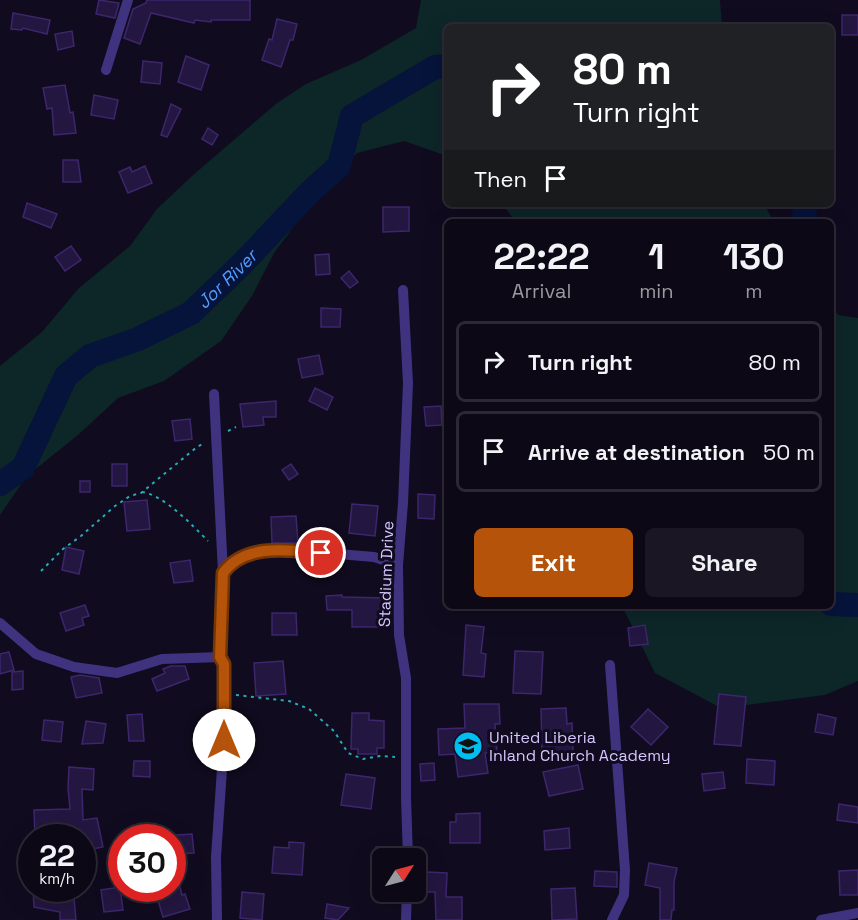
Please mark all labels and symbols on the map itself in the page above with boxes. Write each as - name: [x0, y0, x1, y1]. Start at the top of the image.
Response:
- water label: Jor River: [191, 243, 263, 313]
- street label: Stadium Drive: [374, 521, 398, 627]
- pin: [295, 527, 346, 578]
- position arrow: [192, 708, 256, 772]
- place label: United Liberia Inland Church Academy: [489, 727, 671, 766]
- school or university icon: United Liberia Inland Church Academy: [452, 730, 484, 762]
- speed limit sign: 30: [108, 824, 186, 902]
- north arrow: [372, 848, 426, 902]

